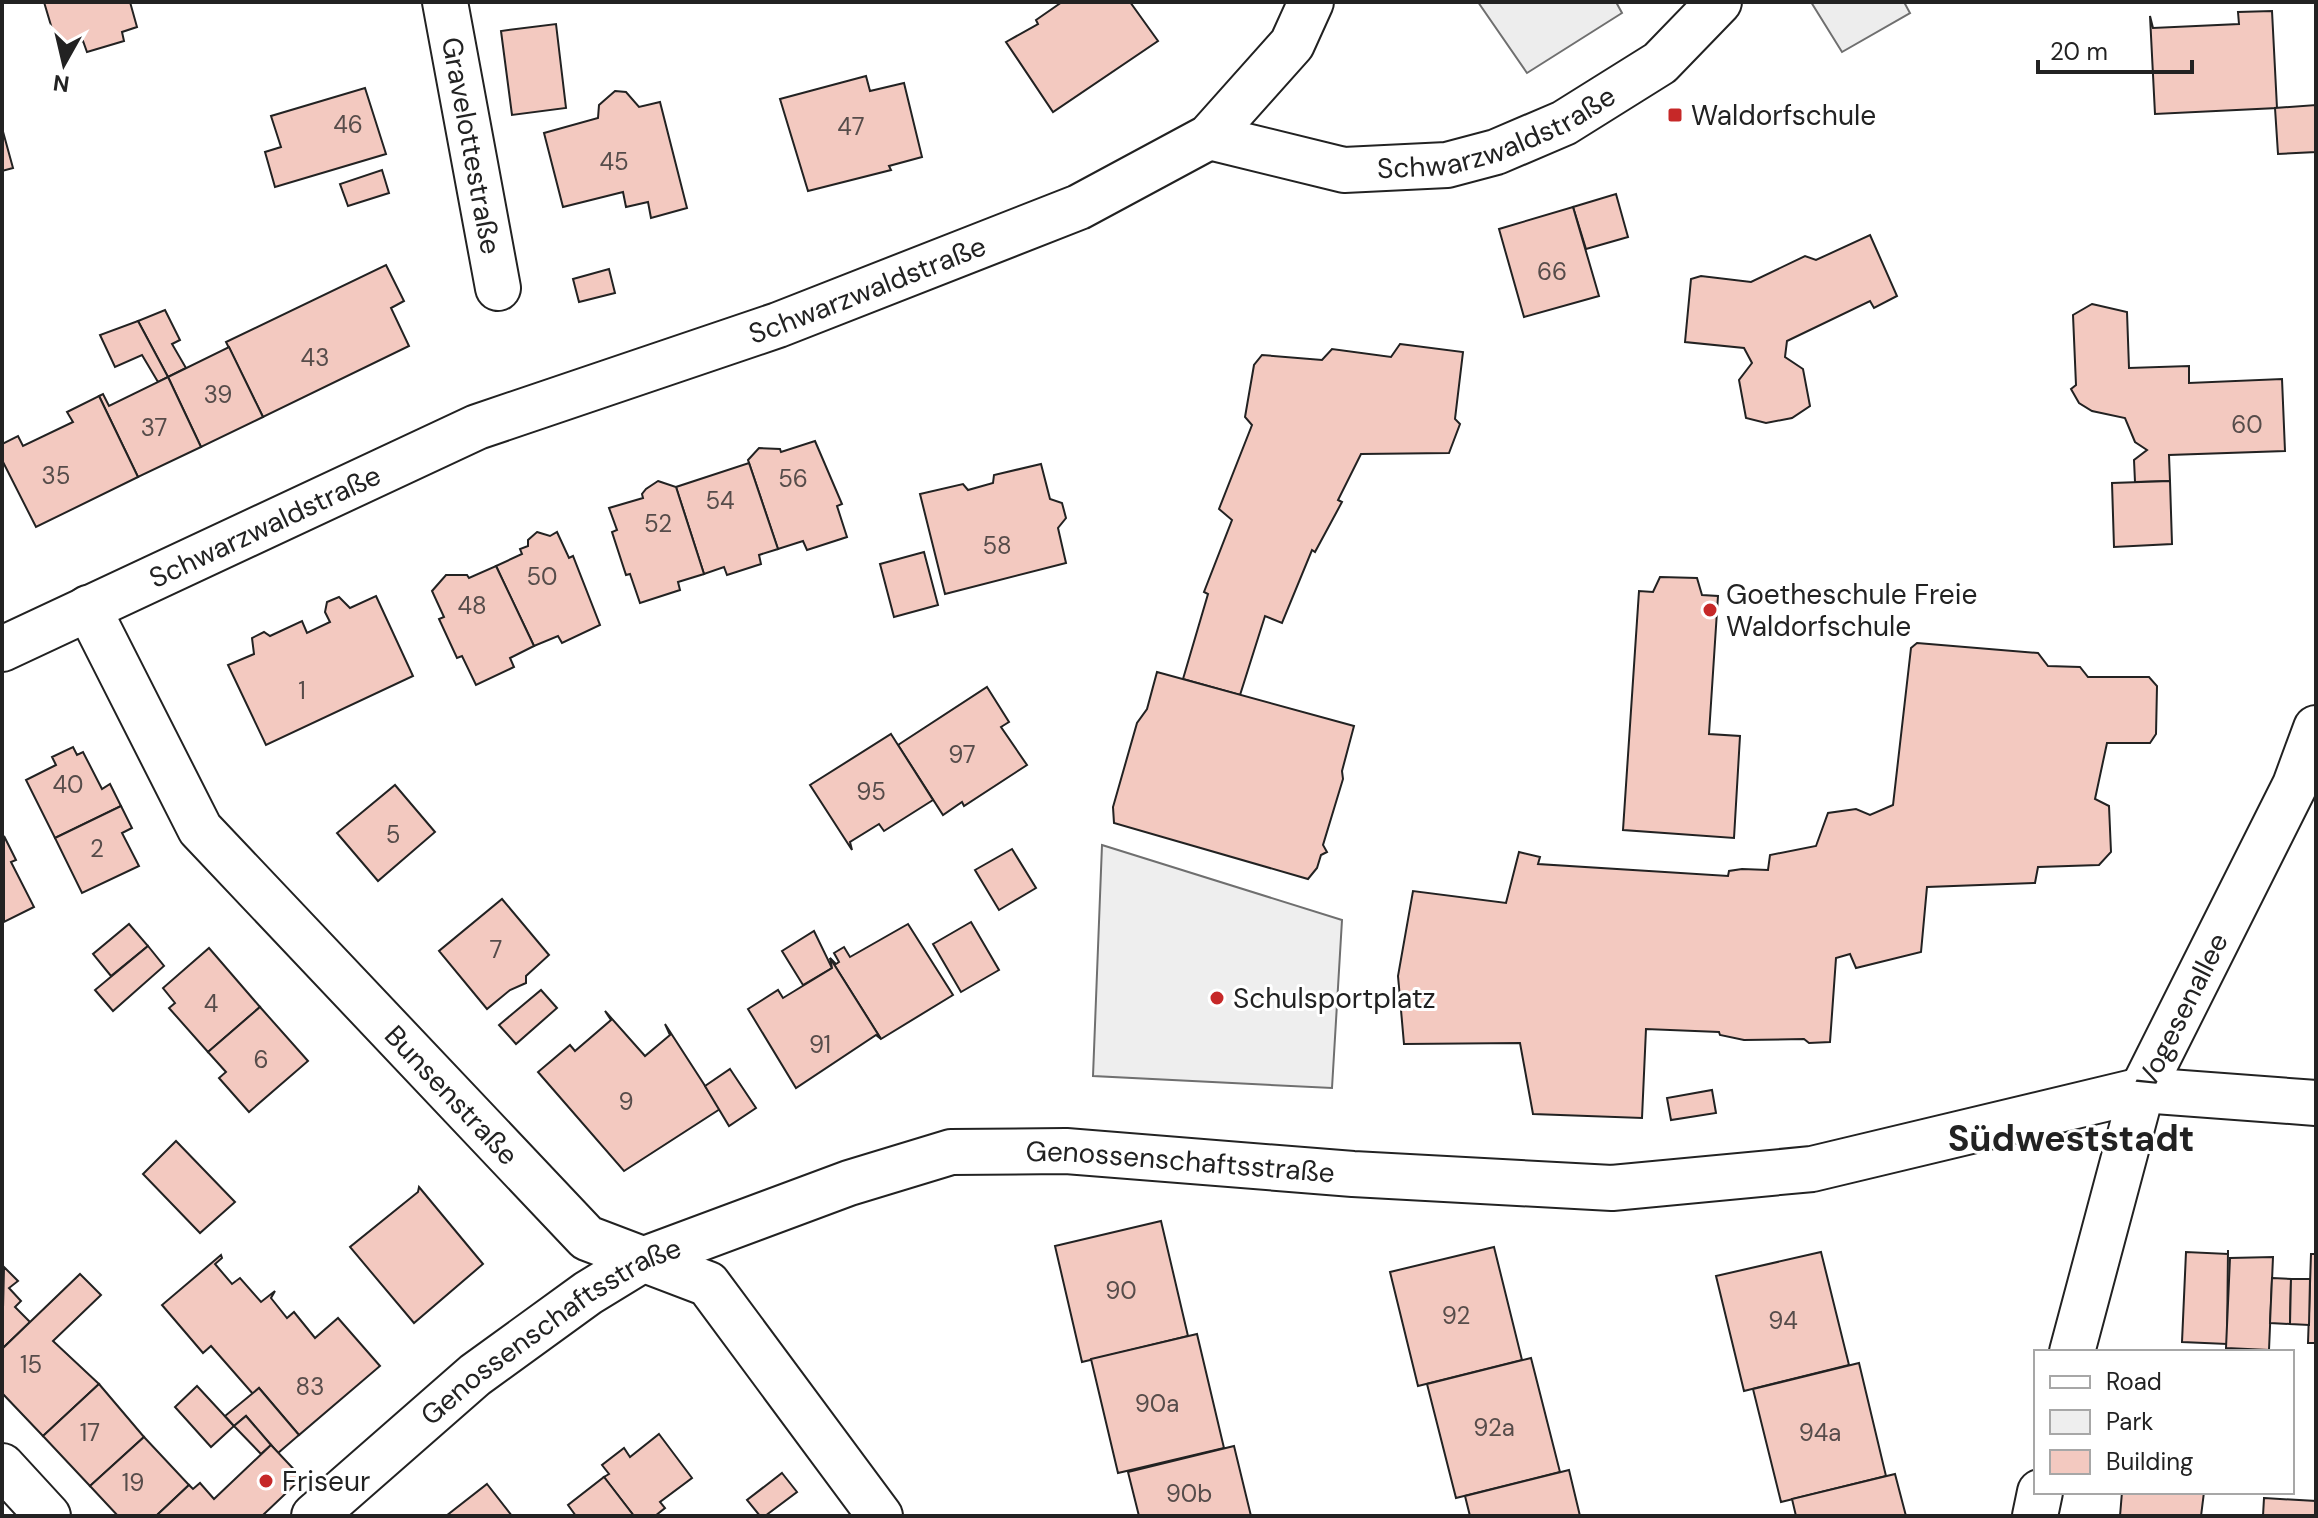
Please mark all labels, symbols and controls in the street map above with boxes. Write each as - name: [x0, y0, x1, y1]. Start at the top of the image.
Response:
- north arrow: [24, 24, 104, 104]
- scale bar: [2038, 24, 2192, 74]
- street label: Gravelottestraße: [433, 34, 509, 257]
- text: 20 m: [2050, 36, 2108, 67]
- text: N: [51, 68, 71, 99]
- street label: Schwarzwaldstraße: [1376, 77, 1623, 187]
- place label: Waldorfschule: [1691, 97, 1876, 134]
- marker: Waldorfschule: [1666, 106, 1684, 124]
- house number: 46: [333, 109, 363, 140]
- house number: 47: [837, 111, 865, 142]
- house number: 45: [599, 146, 629, 177]
- street label: Schwarzwaldstraße: [744, 227, 991, 353]
- house number: 66: [1537, 256, 1567, 287]
- house number: 43: [301, 342, 329, 373]
- house number: 39: [204, 379, 232, 410]
- house number: 60: [2231, 409, 2263, 440]
- house number: 37: [141, 412, 167, 443]
- street label: Schwarzwaldstraße: [143, 457, 387, 597]
- house number: 35: [42, 460, 70, 491]
- house number: 56: [778, 463, 808, 494]
- house number: 54: [705, 485, 735, 516]
- house number: 52: [644, 508, 672, 539]
- house number: 58: [982, 530, 1012, 561]
- house number: 50: [526, 561, 558, 592]
- place label: Goetheschule Freie Waldorfschule: [1726, 576, 1977, 645]
- house number: 48: [457, 590, 487, 621]
- marker: Goetheschule Freie Waldorfschule: [1701, 601, 1719, 619]
- house number: 1: [298, 675, 306, 706]
- house number: 97: [948, 739, 976, 770]
- house number: 40: [53, 769, 83, 800]
- house number: 95: [856, 776, 886, 807]
- house number: 5: [386, 819, 400, 850]
- house number: 2: [90, 833, 104, 864]
- street label: Vogesenallee: [2128, 927, 2237, 1095]
- house number: 7: [490, 934, 502, 965]
- place label: Schulsportplatz: [1233, 980, 1436, 1017]
- house number: 4: [204, 988, 218, 1019]
- marker: Schulsportplatz: [1208, 989, 1226, 1007]
- street label: Bunsenstraße: [376, 1018, 526, 1173]
- house number: 91: [809, 1029, 831, 1060]
- house number: 6: [253, 1044, 269, 1075]
- house number: 9: [618, 1086, 634, 1117]
- district label: Südweststadt: [1948, 1115, 2194, 1162]
- street label: Genossenschaftsstraße: [1025, 1133, 1336, 1191]
- street label: Genossenschaftsstraße: [413, 1229, 686, 1433]
- house number: 90: [1105, 1275, 1137, 1306]
- house number: 92: [1442, 1300, 1470, 1331]
- house number: 94: [1768, 1305, 1798, 1336]
- house number: 15: [20, 1349, 42, 1380]
- legend: [2034, 1350, 2294, 1494]
- text: Road: [2106, 1366, 2162, 1397]
- house number: 83: [296, 1371, 324, 1402]
- house number: 90a: [1135, 1388, 1179, 1419]
- text: Park: [2106, 1406, 2153, 1437]
- house number: 92a: [1473, 1412, 1515, 1443]
- house number: 17: [80, 1417, 100, 1448]
- house number: 94a: [1799, 1417, 1841, 1448]
- text: Building: [2106, 1446, 2193, 1477]
- place label: Friseur: [282, 1463, 370, 1500]
- house number: 19: [122, 1467, 144, 1498]
- marker: Friseur: [257, 1472, 275, 1490]
- house number: 90b: [1166, 1478, 1212, 1509]

